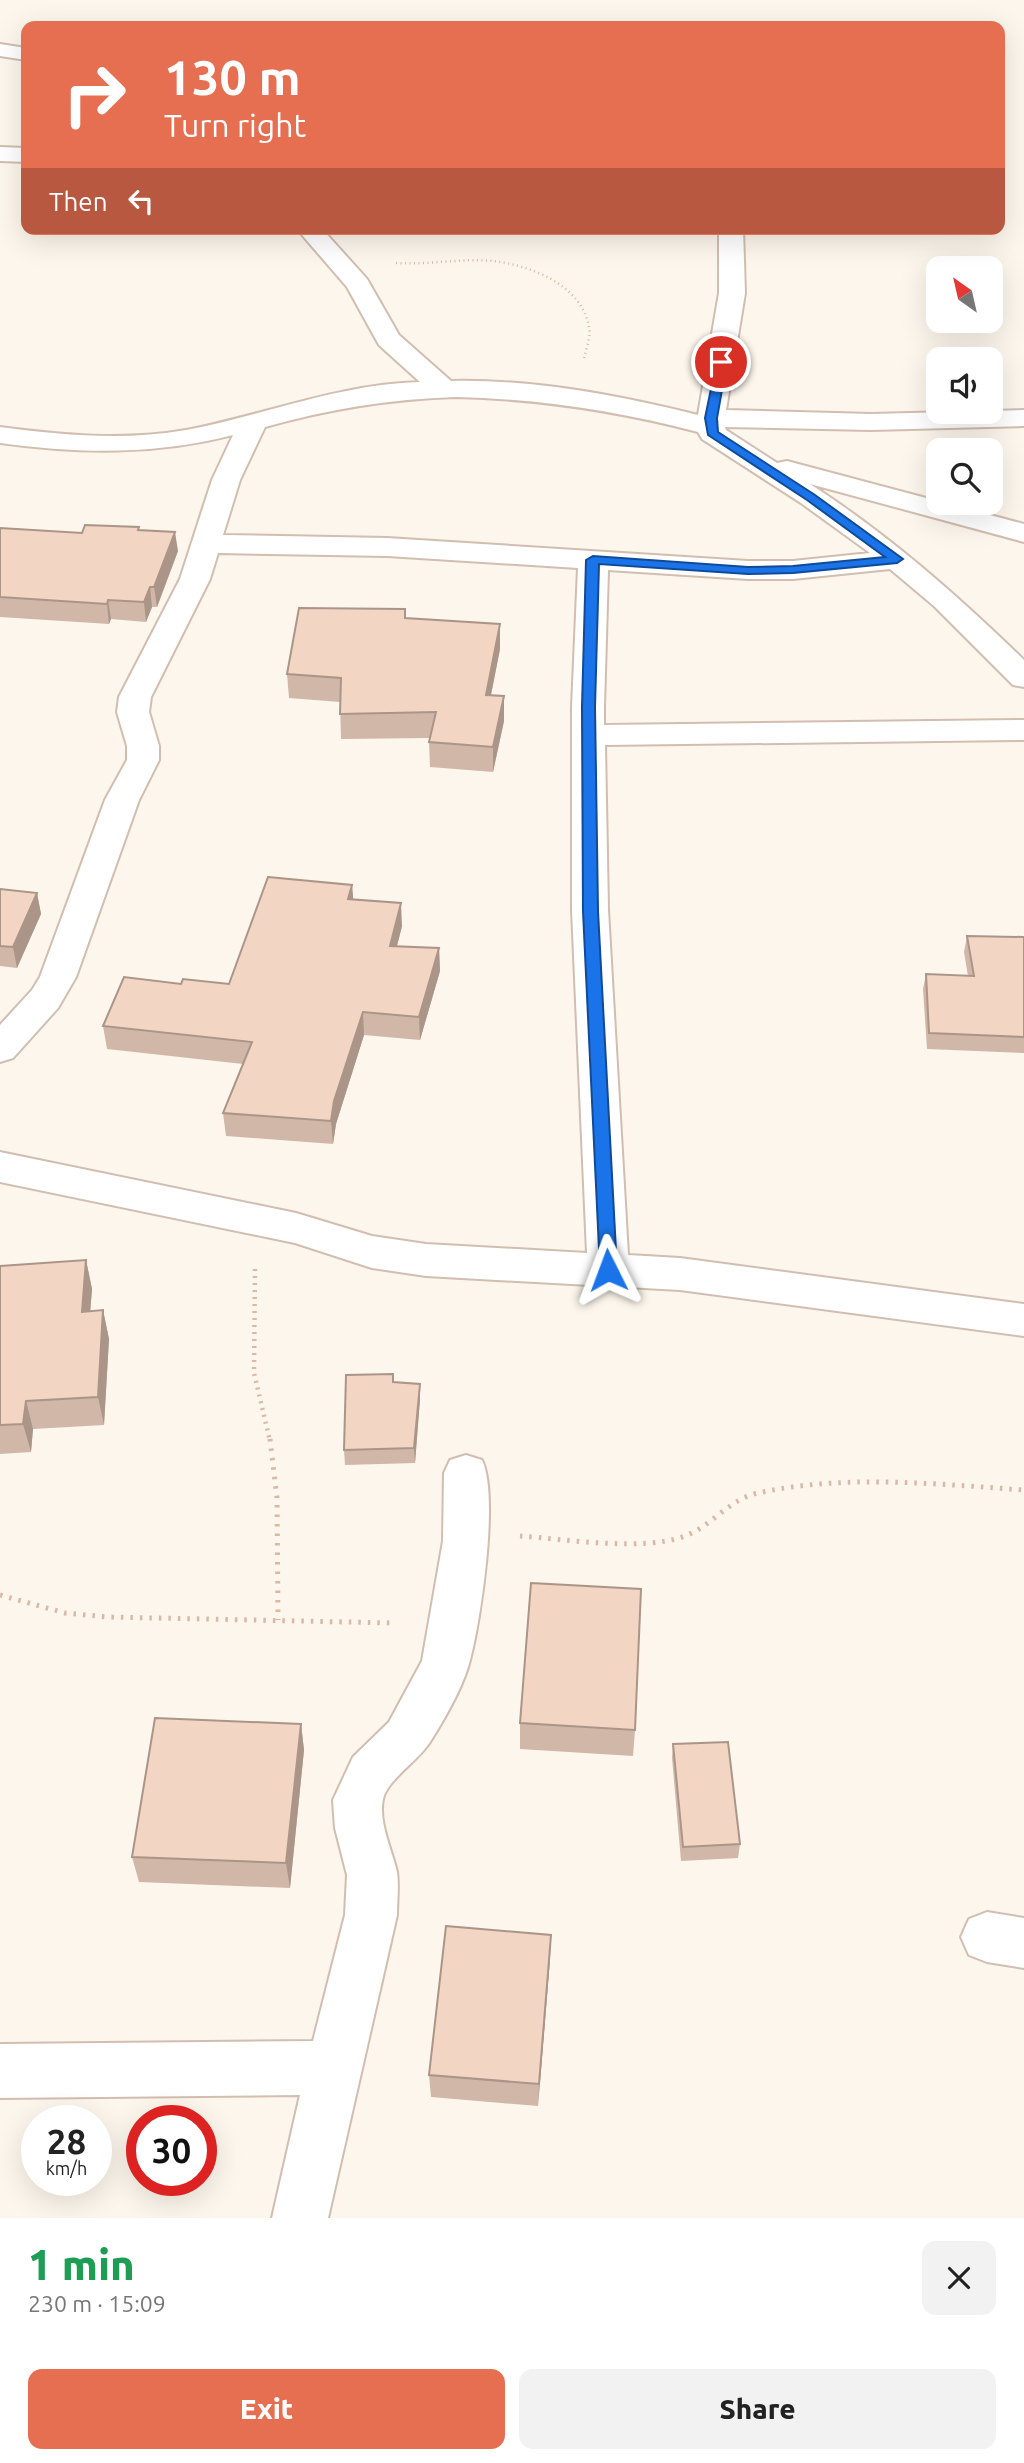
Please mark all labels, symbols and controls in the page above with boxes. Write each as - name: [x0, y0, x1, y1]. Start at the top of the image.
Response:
- icon: right: [49, 49, 140, 140]
- text: 130 m: [164, 49, 301, 104]
- text: Turn right: [164, 107, 306, 143]
- icon: left: [122, 182, 160, 220]
- text: Then: [49, 187, 108, 216]
- north arrow: [926, 256, 1003, 332]
- map controls: [926, 256, 1003, 515]
- pin: [691, 332, 751, 392]
- icon: arrive: [702, 343, 740, 381]
- button: sound: [926, 347, 1003, 424]
- button: search: [926, 438, 1003, 515]
- position arrow: [571, 1233, 645, 1307]
- speed limit sign: 30: [126, 2105, 217, 2196]
- text: 28: [47, 2121, 86, 2161]
- text: km/h: [46, 2158, 87, 2178]
- text: 1 min: [28, 2241, 135, 2288]
- button: close: [922, 2241, 996, 2315]
- text: 230 m · 15:09: [28, 2291, 166, 2316]
- button: Exit: [28, 2369, 505, 2449]
- button: Share: [519, 2369, 996, 2449]

